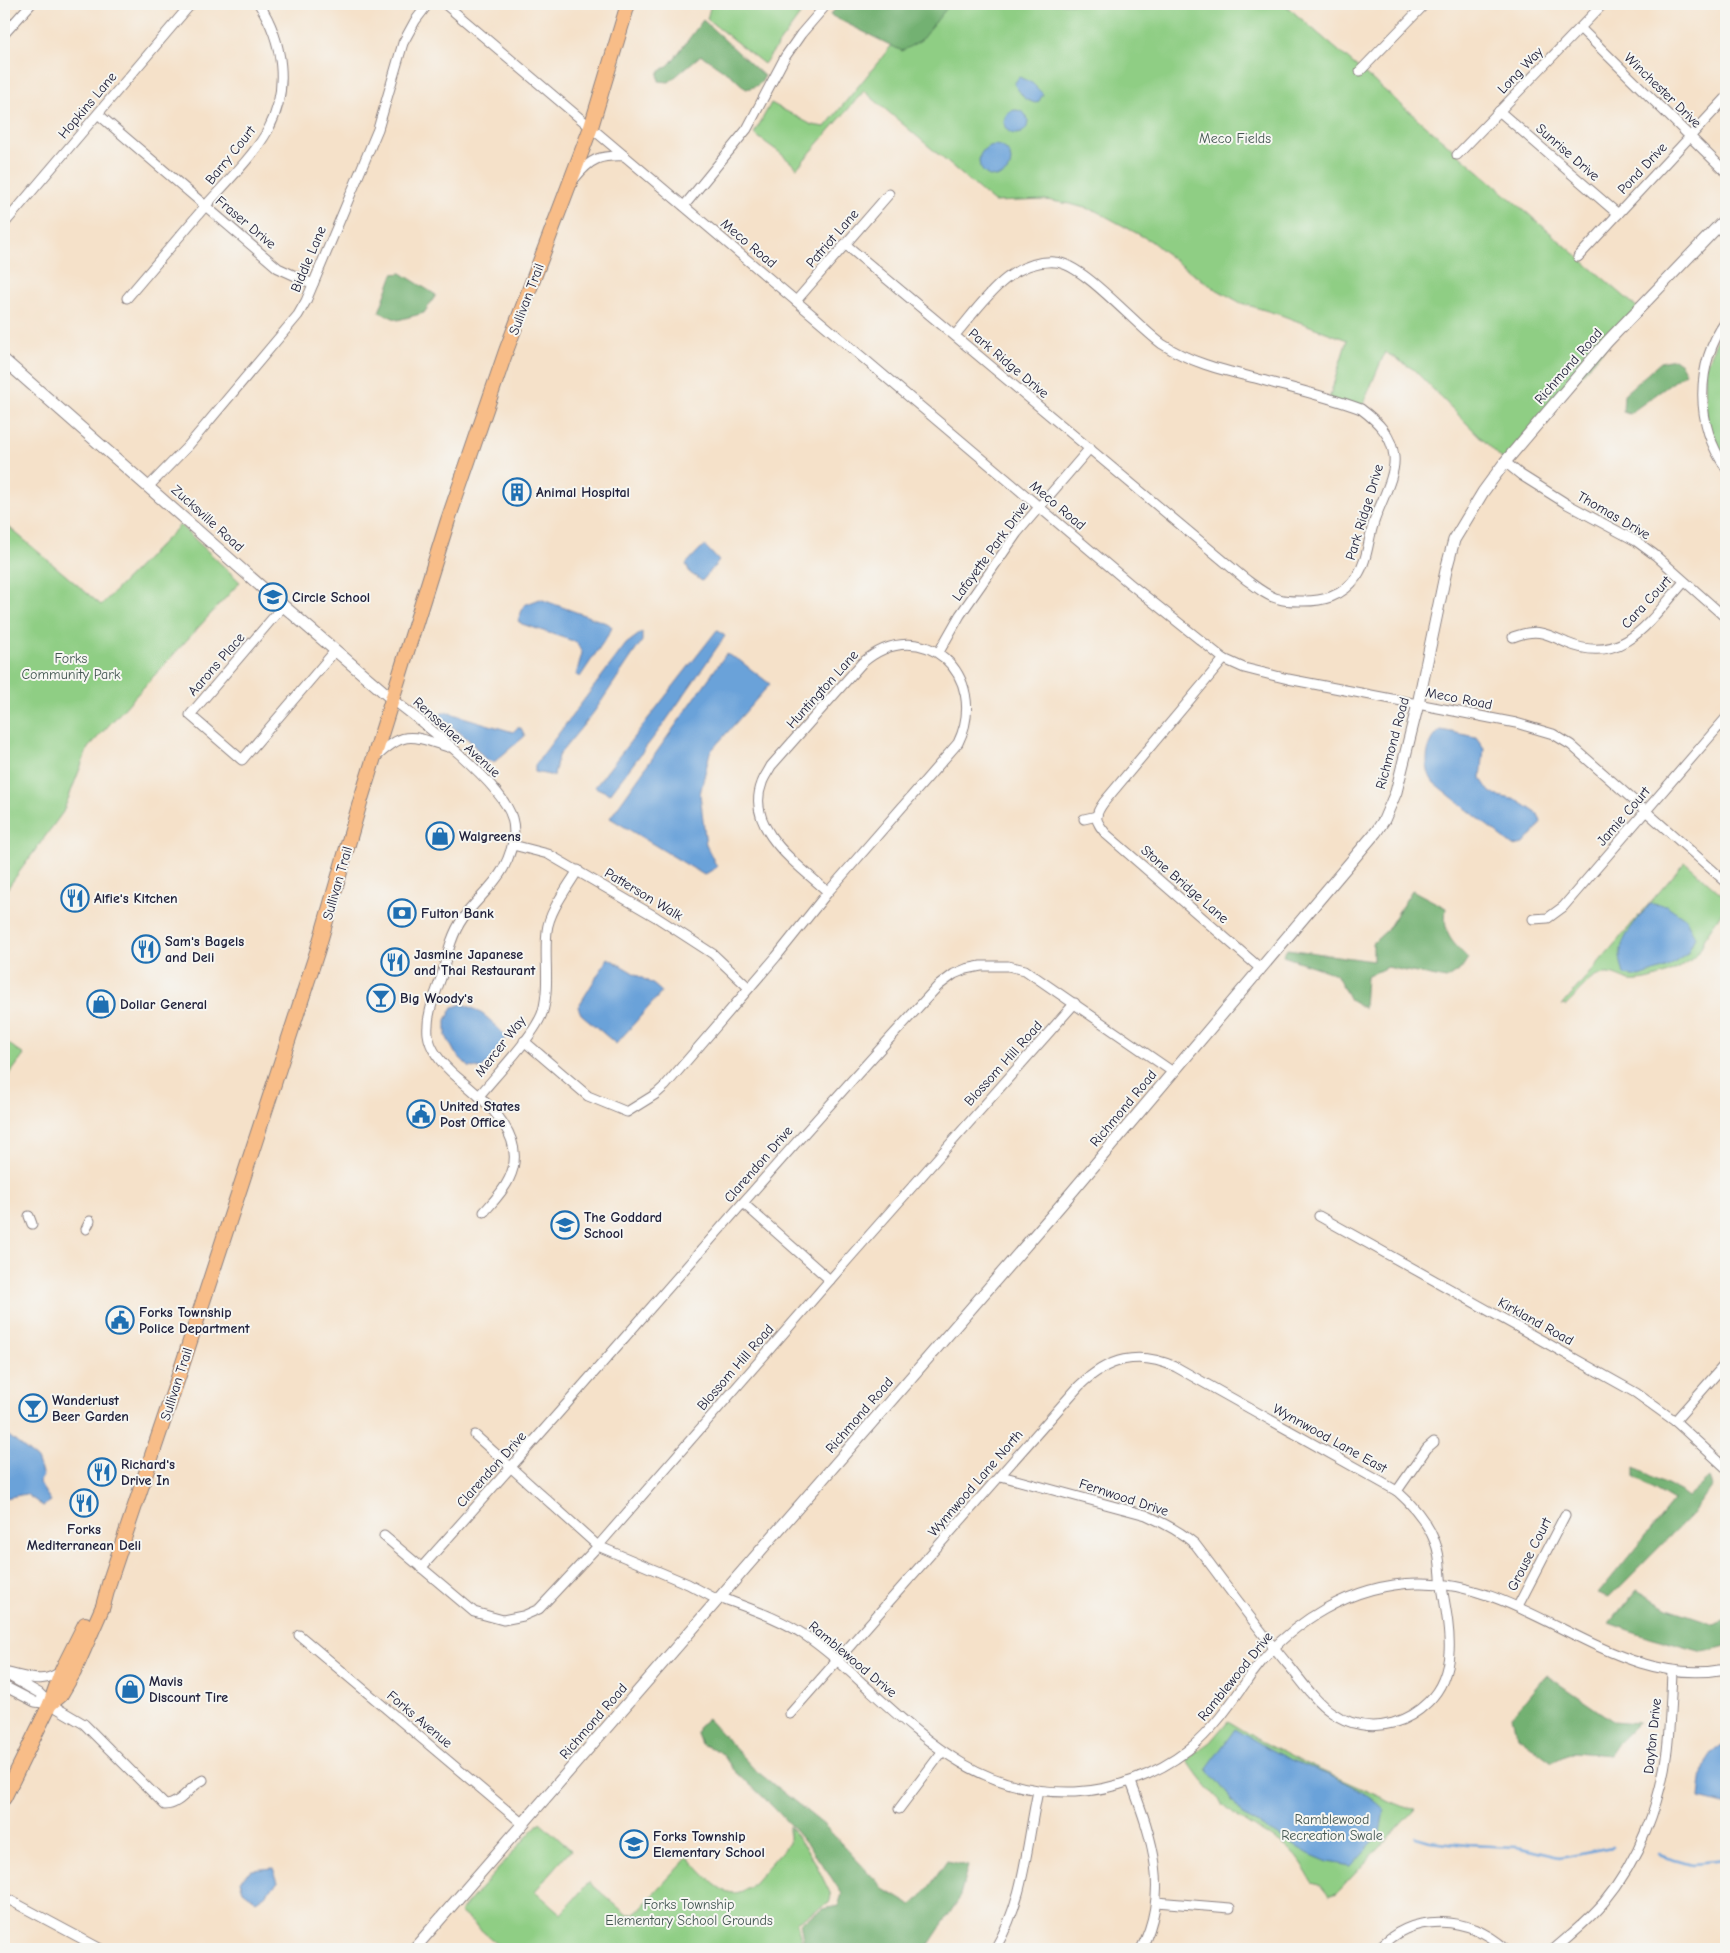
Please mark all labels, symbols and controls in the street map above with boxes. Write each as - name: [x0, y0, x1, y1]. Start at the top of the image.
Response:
- street label: Long Way: [1494, 43, 1547, 97]
- street label: Winchester Drive: [1620, 49, 1705, 132]
- street label: Hopkins Lane: [55, 68, 120, 142]
- street label: Sunrise Drive: [1532, 120, 1603, 185]
- street label: Barry Court: [202, 122, 260, 188]
- park label: Meco Fields: [1199, 130, 1271, 147]
- street label: Pond Drive: [1614, 139, 1671, 198]
- street label: Fraser Drive: [212, 192, 279, 253]
- street label: Patriot Lane: [802, 206, 862, 271]
- street label: Meco Road: [717, 215, 780, 272]
- street label: Biddle Lane: [287, 224, 330, 295]
- street label: Sullivan Trail: [505, 261, 548, 337]
- street label: Park Ridge Drive: [965, 325, 1052, 402]
- street label: Richmond Road: [1531, 325, 1606, 408]
- street label: Park Ridge Drive: [1342, 462, 1387, 562]
- building icon: Animal Hospital: [502, 477, 532, 507]
- street label: Meco Road: [1026, 477, 1089, 534]
- street label: Zucksville Road: [168, 481, 247, 555]
- place label: Animal Hospital: [536, 484, 630, 501]
- street label: Thomas Drive: [1574, 488, 1653, 543]
- street label: Lafayette Park Drive: [949, 498, 1032, 604]
- street label: Cara Court: [1618, 572, 1676, 632]
- school or university icon: Circle School: [258, 582, 288, 612]
- place label: Circle School: [292, 589, 370, 606]
- street label: Aarons Place: [184, 629, 248, 699]
- street label: Huntington Lane: [783, 647, 862, 732]
- park label: Forks Community Park: [22, 650, 121, 683]
- street label: Meco Road: [1424, 684, 1494, 713]
- street label: Rensselaer Avenue: [409, 694, 504, 781]
- street label: Richmond Road: [1372, 695, 1413, 791]
- street label: Jamie Court: [1593, 783, 1654, 849]
- shop icon: Walgreens: [425, 821, 455, 851]
- place label: Walgreens: [459, 828, 521, 845]
- street label: Stone Bridge Lane: [1137, 842, 1232, 927]
- street label: Sullivan Trail: [319, 845, 356, 922]
- street label: Patterson Walk: [601, 864, 686, 925]
- restaurant icon: Alfie's Kitchen: [60, 883, 90, 913]
- place label: Alfie's Kitchen: [94, 890, 178, 907]
- bank icon: Fulton Bank: [387, 898, 417, 928]
- place label: Fulton Bank: [421, 905, 494, 922]
- place label: Sam's Bagels and Deli: [165, 933, 244, 966]
- restaurant icon: Sam's Bagels and Deli: [131, 934, 161, 964]
- place label: Jasmine Japanese and Thai Restaurant: [414, 946, 536, 979]
- restaurant icon: Jasmine Japanese and Thai Restaurant: [380, 947, 410, 977]
- bar icon: Big Woody's: [366, 983, 396, 1013]
- shop icon: Dollar General: [86, 989, 116, 1019]
- place label: Big Woody's: [400, 990, 473, 1007]
- place label: Dollar General: [120, 996, 207, 1013]
- street label: Mercer Way: [471, 1012, 530, 1080]
- street label: Blossom Hill Road: [961, 1017, 1046, 1109]
- street label: Richmond Road: [1086, 1067, 1160, 1150]
- place label: United States Post Office: [440, 1098, 520, 1131]
- public building icon: United States Post Office: [406, 1099, 436, 1129]
- street label: Clarendon Drive: [720, 1122, 796, 1206]
- place label: The Goddard School: [584, 1209, 662, 1242]
- school or university icon: The Goddard School: [550, 1210, 580, 1240]
- street label: Kirkland Road: [1495, 1294, 1576, 1349]
- place label: Forks Township Police Department: [139, 1304, 250, 1337]
- public building icon: Forks Township Police Department: [105, 1305, 135, 1335]
- street label: Blossom Hill Road: [693, 1321, 777, 1414]
- street label: Sullivan Trail: [157, 1346, 196, 1423]
- street label: Richmond Road: [822, 1374, 897, 1457]
- place label: Wanderlust Beer Garden: [52, 1392, 129, 1425]
- bar icon: Wanderlust Beer Garden: [18, 1393, 48, 1423]
- street label: Wynnwood Lane East: [1270, 1400, 1391, 1477]
- street label: Wynnwood Lane North: [924, 1426, 1026, 1540]
- street label: Clarendon Drive: [453, 1428, 530, 1511]
- place label: Richard's Drive In: [121, 1456, 175, 1489]
- restaurant icon: Richard's Drive In: [87, 1457, 117, 1487]
- street label: Fernwood Drive: [1077, 1475, 1171, 1520]
- restaurant icon: Forks Mediterranean Deli: [69, 1488, 99, 1518]
- street label: Grouse Court: [1504, 1514, 1556, 1594]
- place label: Forks Mediterranean Deli: [27, 1521, 141, 1554]
- street label: Ramblewood Drive: [805, 1618, 900, 1701]
- street label: Ramblewood Drive: [1194, 1628, 1277, 1724]
- place label: Mavis Discount Tire: [149, 1673, 228, 1706]
- shop icon: Mavis Discount Tire: [115, 1674, 145, 1704]
- street label: Richmond Road: [556, 1680, 631, 1763]
- street label: Forks Avenue: [384, 1687, 456, 1752]
- street label: Dayton Drive: [1640, 1697, 1665, 1775]
- park label: Ramblewood Recreation Swale: [1281, 1811, 1383, 1844]
- place label: Forks Township Elementary School: [653, 1828, 765, 1861]
- school or university icon: Forks Township Elementary School: [619, 1829, 649, 1859]
- park label: Forks Township Elementary School Grounds: [605, 1896, 773, 1929]

